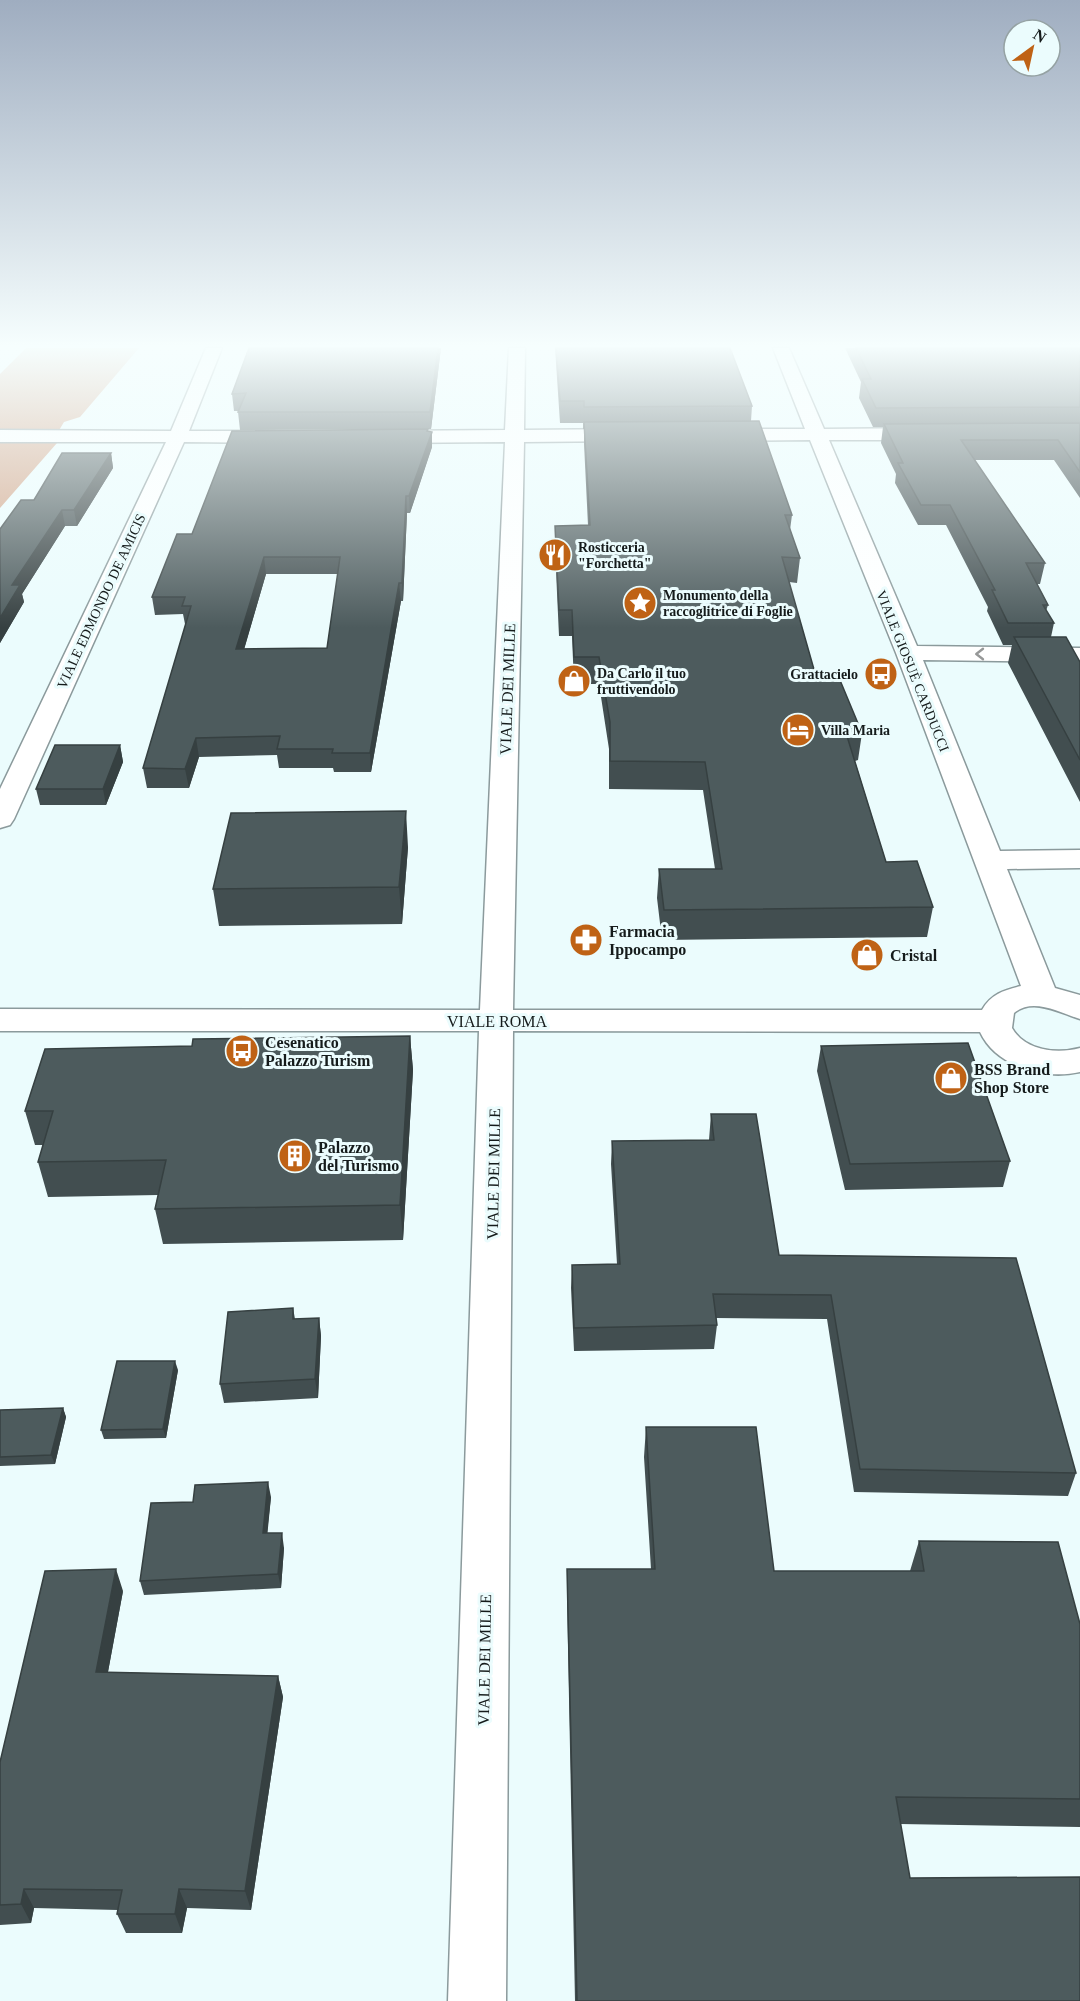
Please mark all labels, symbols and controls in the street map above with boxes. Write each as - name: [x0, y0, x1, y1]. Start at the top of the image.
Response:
- north arrow: [1002, 18, 1062, 78]
- text: N: [1030, 26, 1050, 46]
- street label: VIALE EDMONDO DE AMICIS: [54, 512, 149, 691]
- restaurant icon: Rosticceria "Forchetta": [537, 537, 573, 573]
- place label: Rosticceria "Forchetta": [578, 540, 652, 571]
- place icon: Monumento della raccoglitrice di Foglie: [622, 585, 658, 621]
- place label: Monumento della raccoglitrice di Foglie: [663, 588, 793, 619]
- street label: VIALE GIOSUÈ CARDUCCI: [873, 588, 953, 754]
- street label: VIALE DEI MILLE: [497, 623, 518, 755]
- one-way arrow: [975, 648, 984, 660]
- bus stop icon: Grattacielo: [863, 656, 899, 692]
- shop icon: Da Carlo il tuo fruttivendolo: [556, 663, 592, 699]
- place label: Da Carlo il tuo fruttivendolo: [597, 666, 686, 697]
- place label: Grattacielo: [790, 667, 858, 682]
- hotel icon: Villa Maria: [780, 712, 816, 748]
- place label: Villa Maria: [821, 723, 890, 738]
- pharmacy icon: Farmacia Ippocampo: [568, 922, 604, 958]
- place label: Farmacia Ippocampo: [609, 923, 686, 959]
- shop icon: Cristal: [849, 937, 885, 973]
- place label: Cristal: [890, 947, 938, 964]
- street label: VIALE ROMA: [447, 1013, 547, 1030]
- bus stop icon: Cesenatico Palazzo Turism: [224, 1033, 260, 1069]
- place label: Cesenatico Palazzo Turism: [265, 1034, 371, 1069]
- shop icon: BSS Brand Shop Store: [933, 1060, 969, 1096]
- place label: BSS Brand Shop Store: [974, 1061, 1050, 1097]
- street label: VIALE DEI MILLE: [484, 1108, 503, 1240]
- building icon: Palazzo del Turismo: [277, 1138, 313, 1174]
- place label: Palazzo del Turismo: [318, 1139, 399, 1174]
- street label: VIALE DEI MILLE: [475, 1594, 494, 1726]

